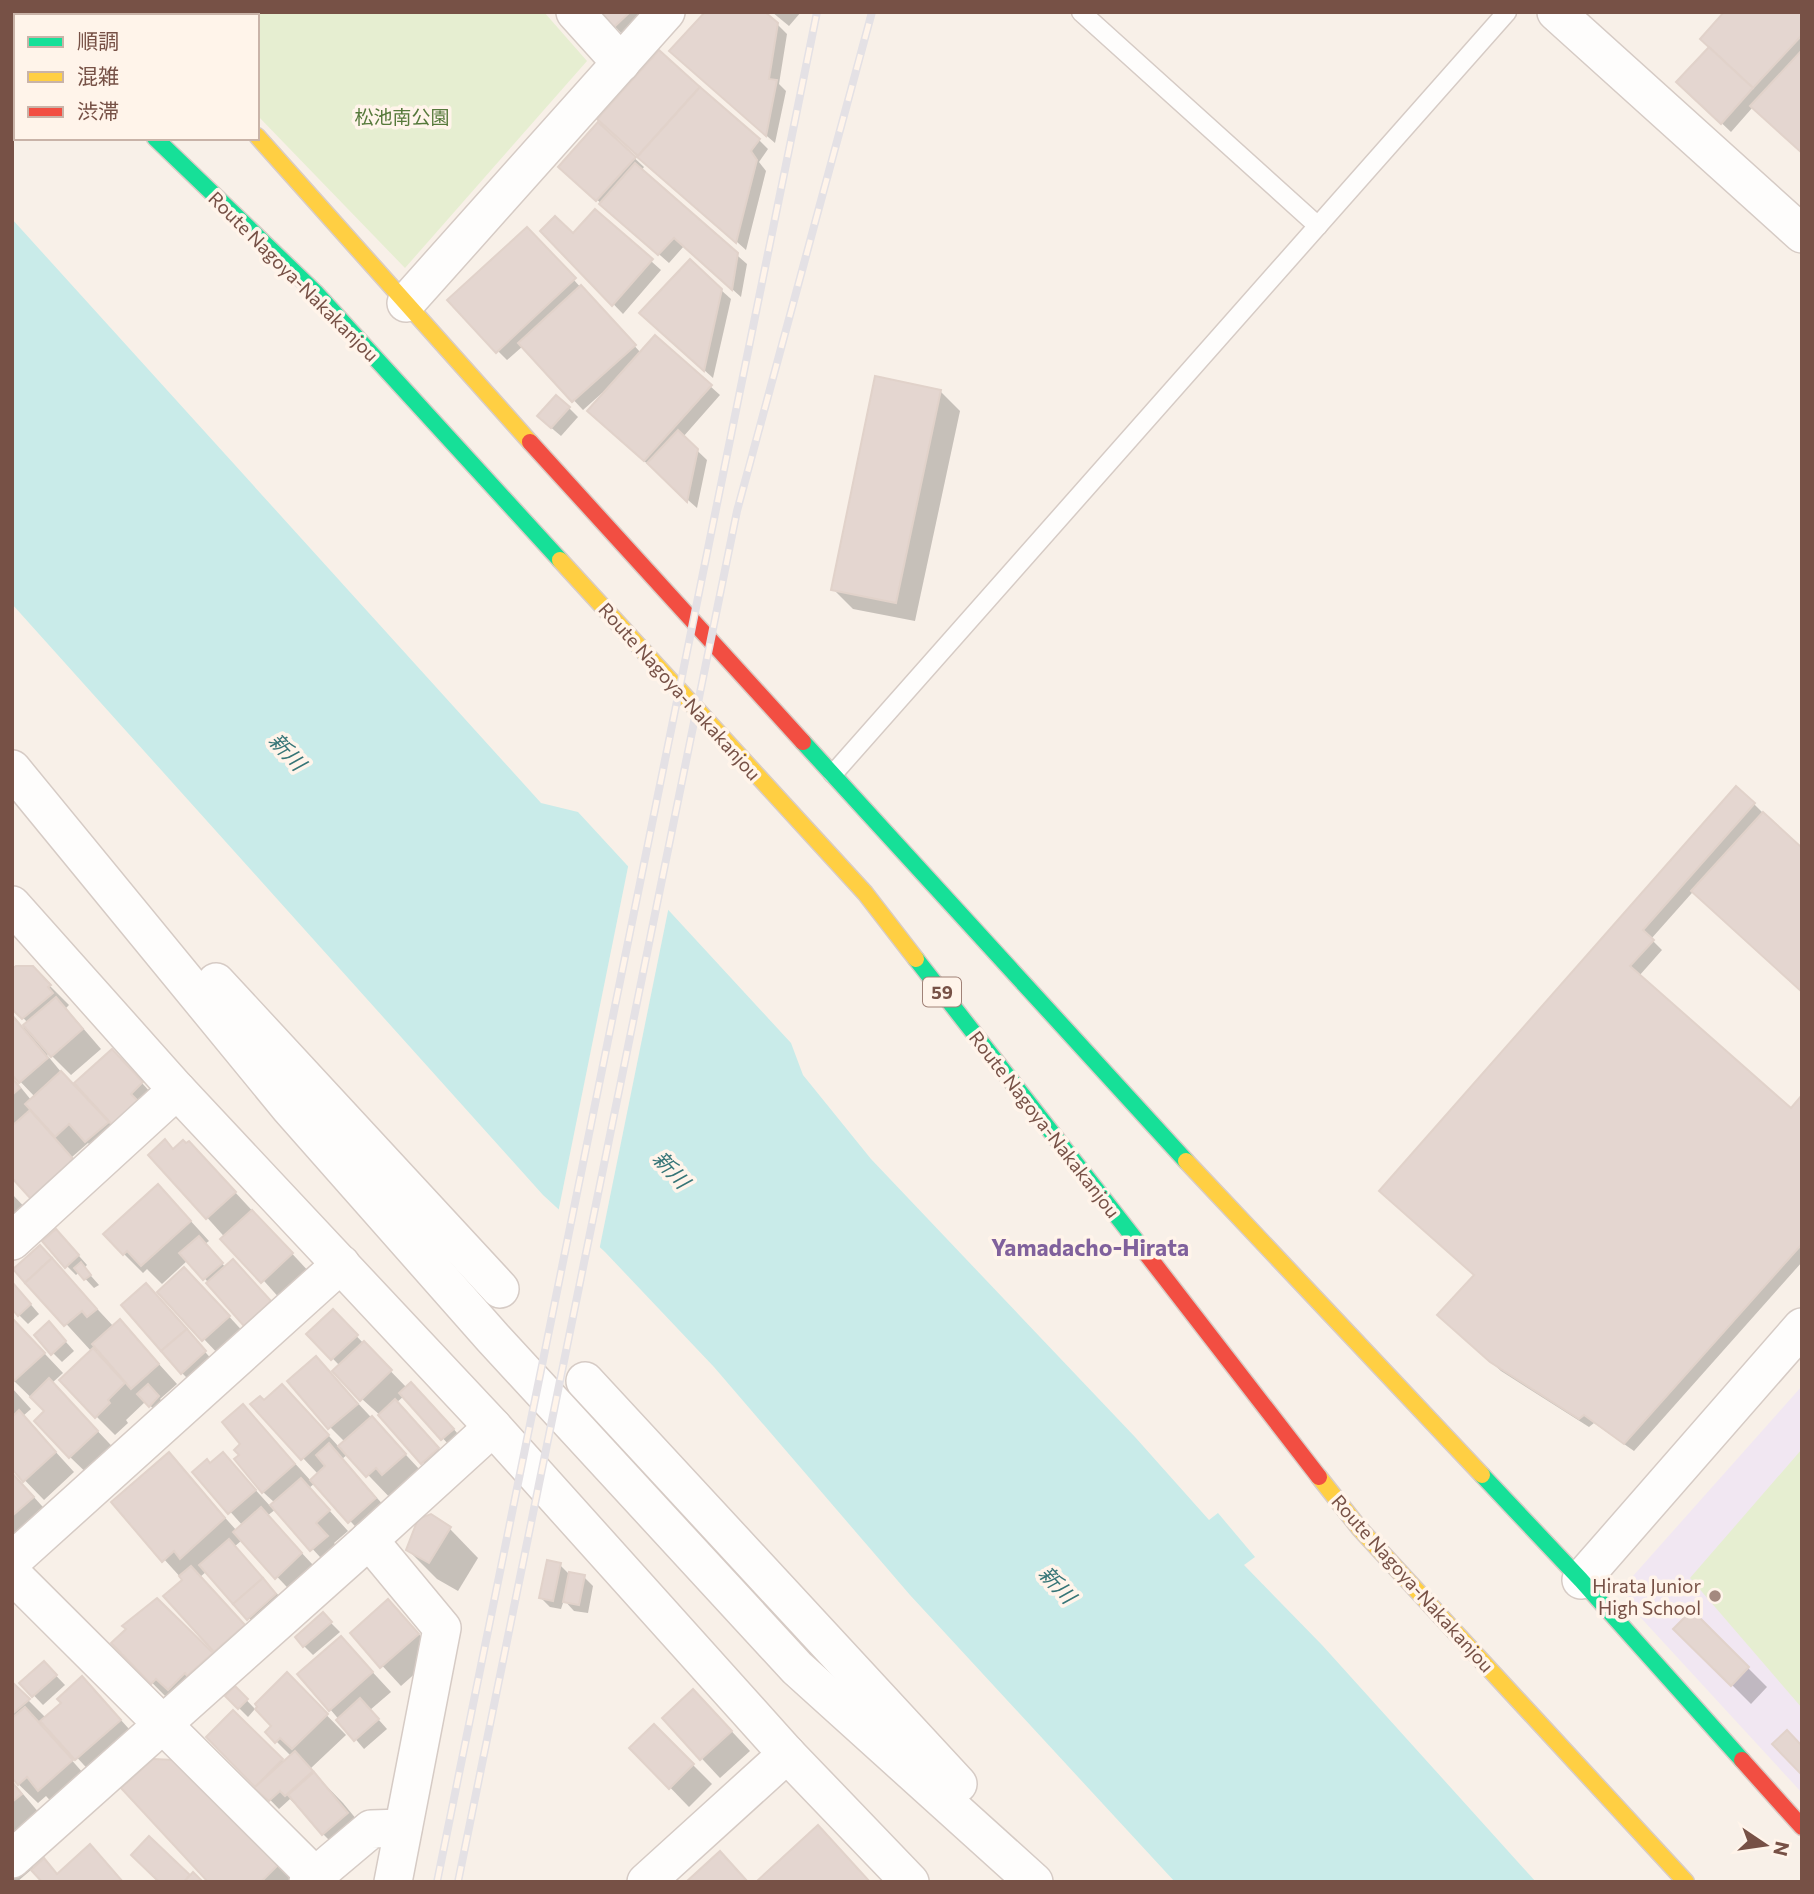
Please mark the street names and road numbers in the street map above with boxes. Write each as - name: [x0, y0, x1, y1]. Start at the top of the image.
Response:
- street label: Route Nagoya-Nakakanjou: [204, 186, 384, 366]
- street label: Route Nagoya-Nakakanjou: [594, 598, 766, 784]
- road number: 59: [923, 978, 961, 1007]
- street label: Route Nagoya-Nakakanjou: [965, 1026, 1125, 1222]
- street label: Route Nagoya-Nakakanjou: [1327, 1490, 1499, 1676]

